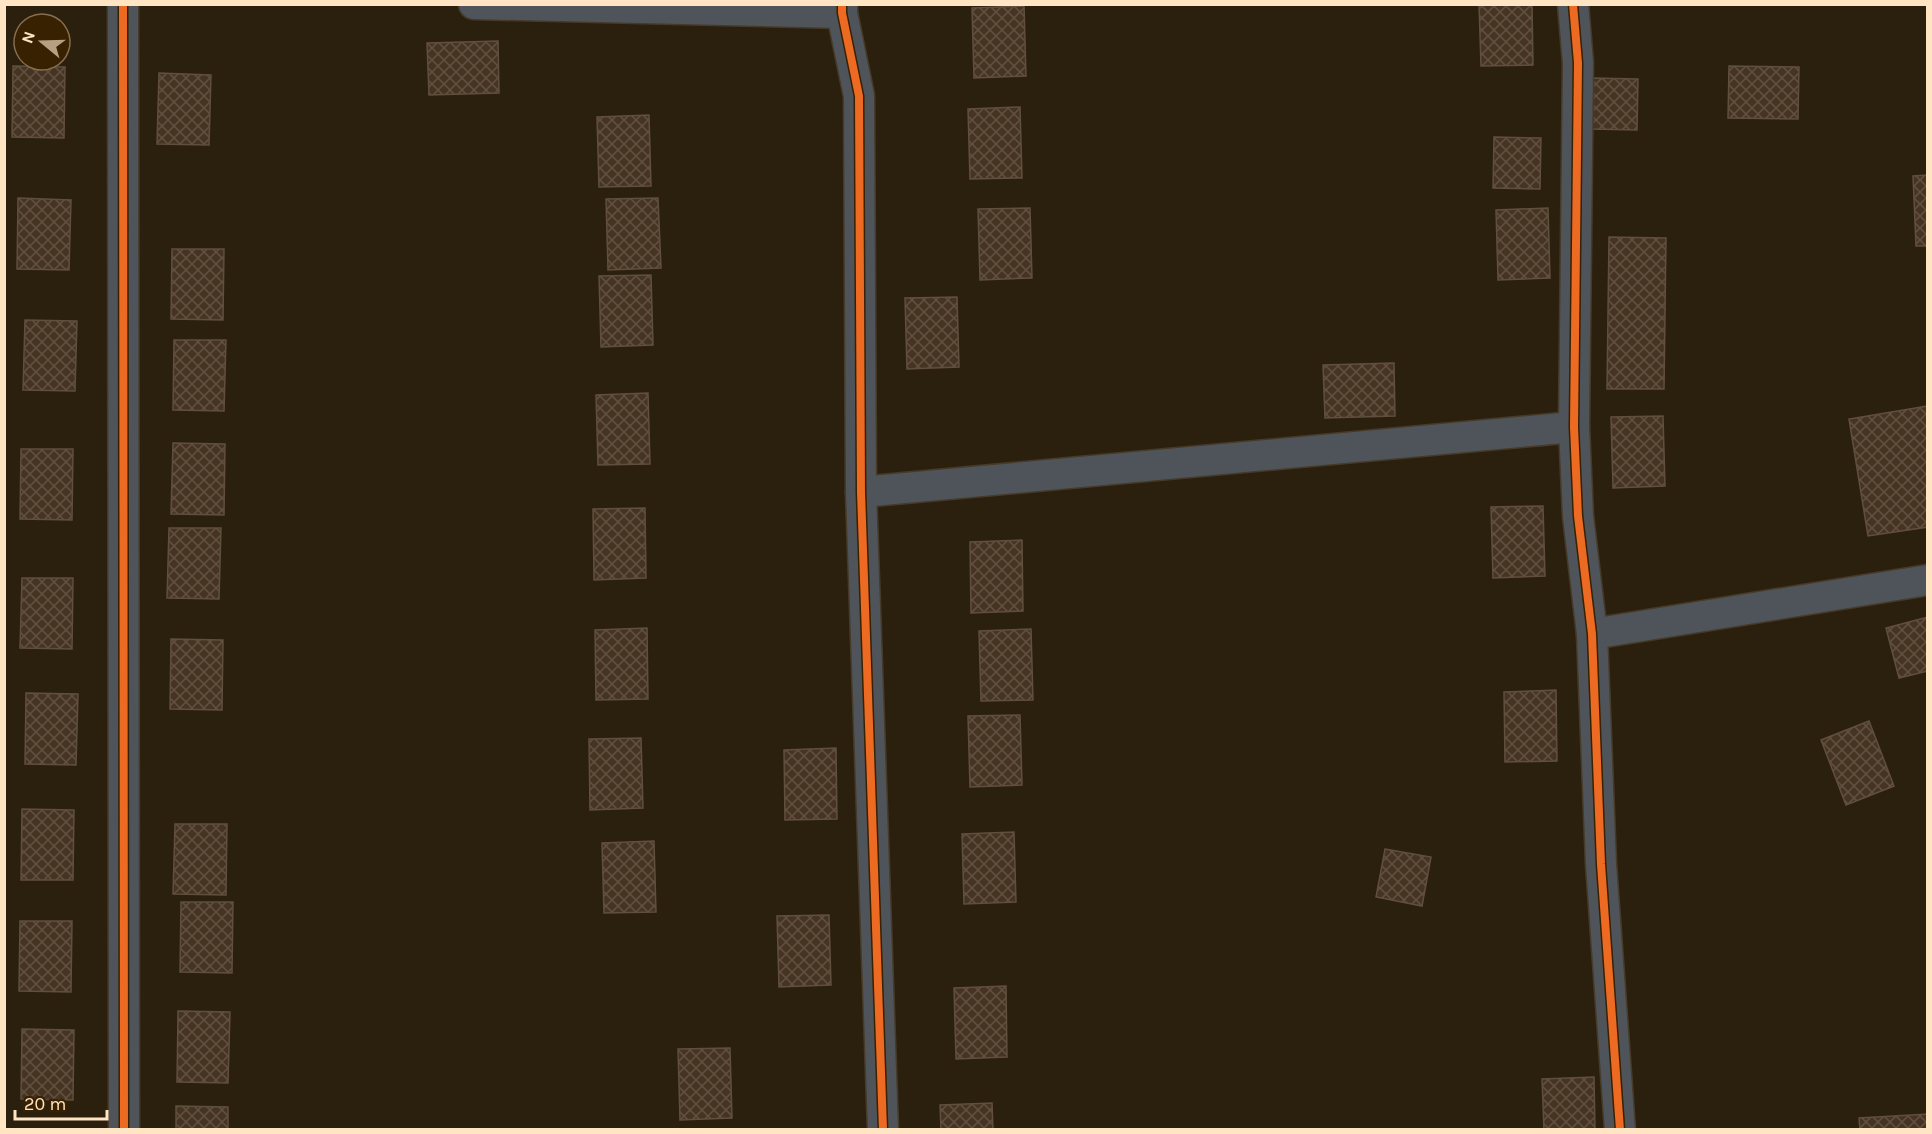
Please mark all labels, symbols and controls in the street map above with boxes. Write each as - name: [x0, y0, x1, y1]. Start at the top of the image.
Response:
- north arrow: [12, 12, 72, 72]
- text: N: [17, 29, 39, 46]
- scale bar: [15, 1083, 106, 1121]
- text: 20 m: [24, 1093, 66, 1115]

